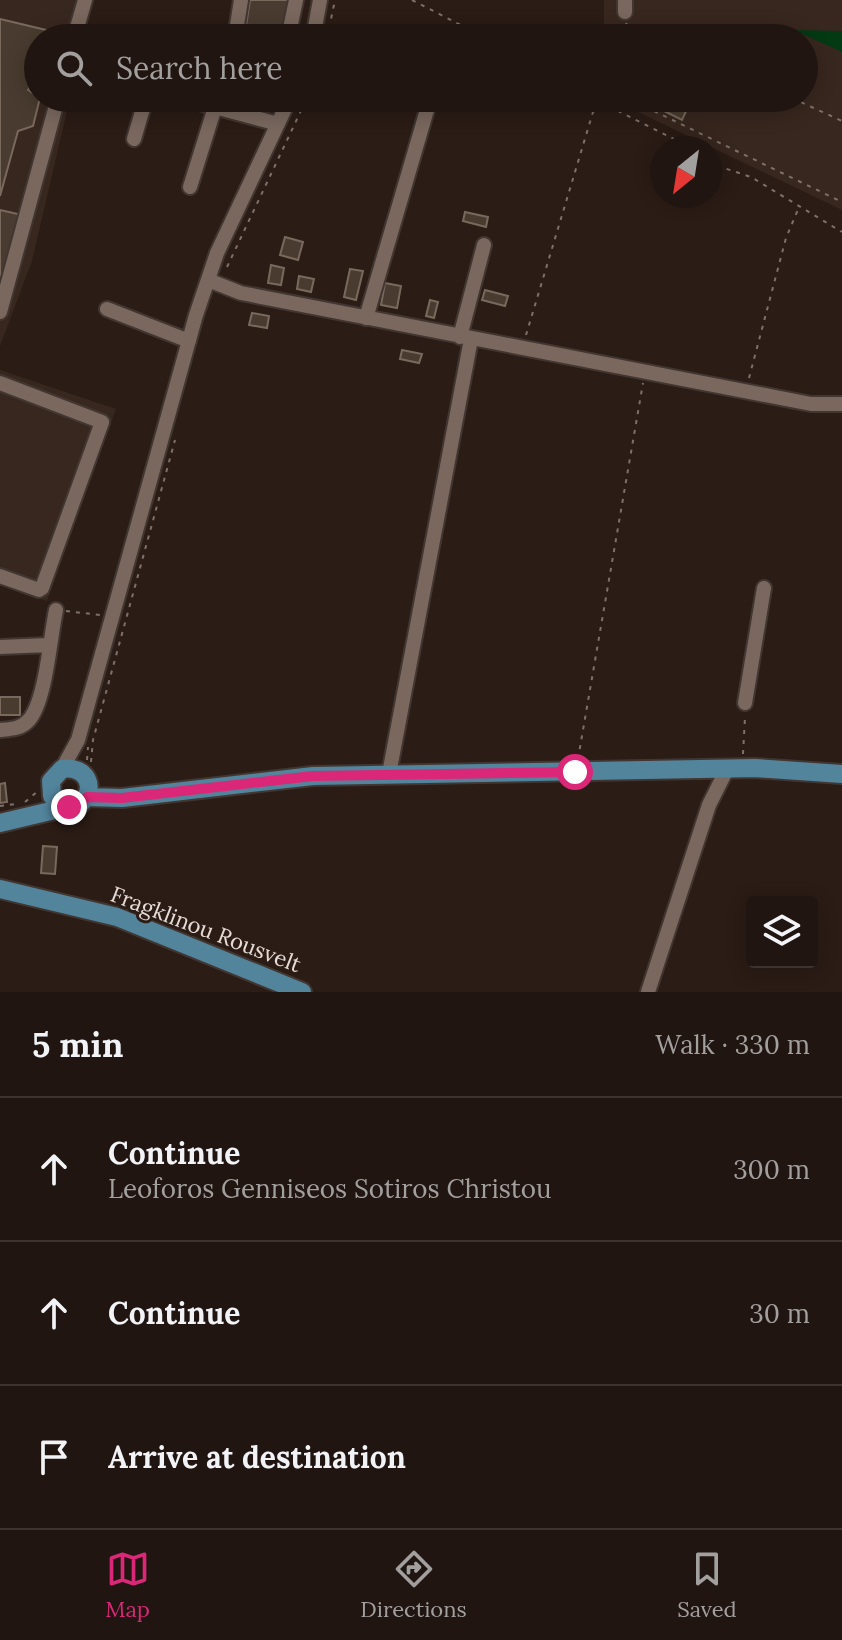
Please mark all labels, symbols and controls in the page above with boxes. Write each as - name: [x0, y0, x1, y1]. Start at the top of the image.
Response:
- search box: [24, 24, 818, 112]
- icon: search: [52, 46, 96, 90]
- text: Search here: [116, 49, 283, 87]
- north arrow: [650, 136, 722, 208]
- route start: [557, 754, 593, 790]
- route end: [51, 789, 87, 825]
- street label: Fragklinou Rousvelt: [107, 880, 306, 978]
- map controls: [746, 896, 818, 968]
- button: layers: [746, 896, 818, 968]
- text: 5 min: [32, 1023, 123, 1066]
- text: Walk · 330 m: [655, 1028, 810, 1061]
- text: Continue: [108, 1134, 240, 1172]
- icon: ahead: [32, 1147, 76, 1191]
- text: 300 m: [733, 1153, 810, 1186]
- text: Leoforos Genniseos Sotiros Christou: [108, 1172, 552, 1205]
- icon: ahead: [32, 1291, 76, 1335]
- text: Continue: [108, 1294, 240, 1332]
- text: 30 m: [749, 1297, 810, 1330]
- icon: arrive: [32, 1435, 76, 1479]
- text: Arrive at destination: [108, 1438, 406, 1476]
- tab: Map: [105, 1547, 150, 1623]
- tab: Directions: [360, 1547, 467, 1623]
- tab: Saved: [677, 1547, 737, 1623]

